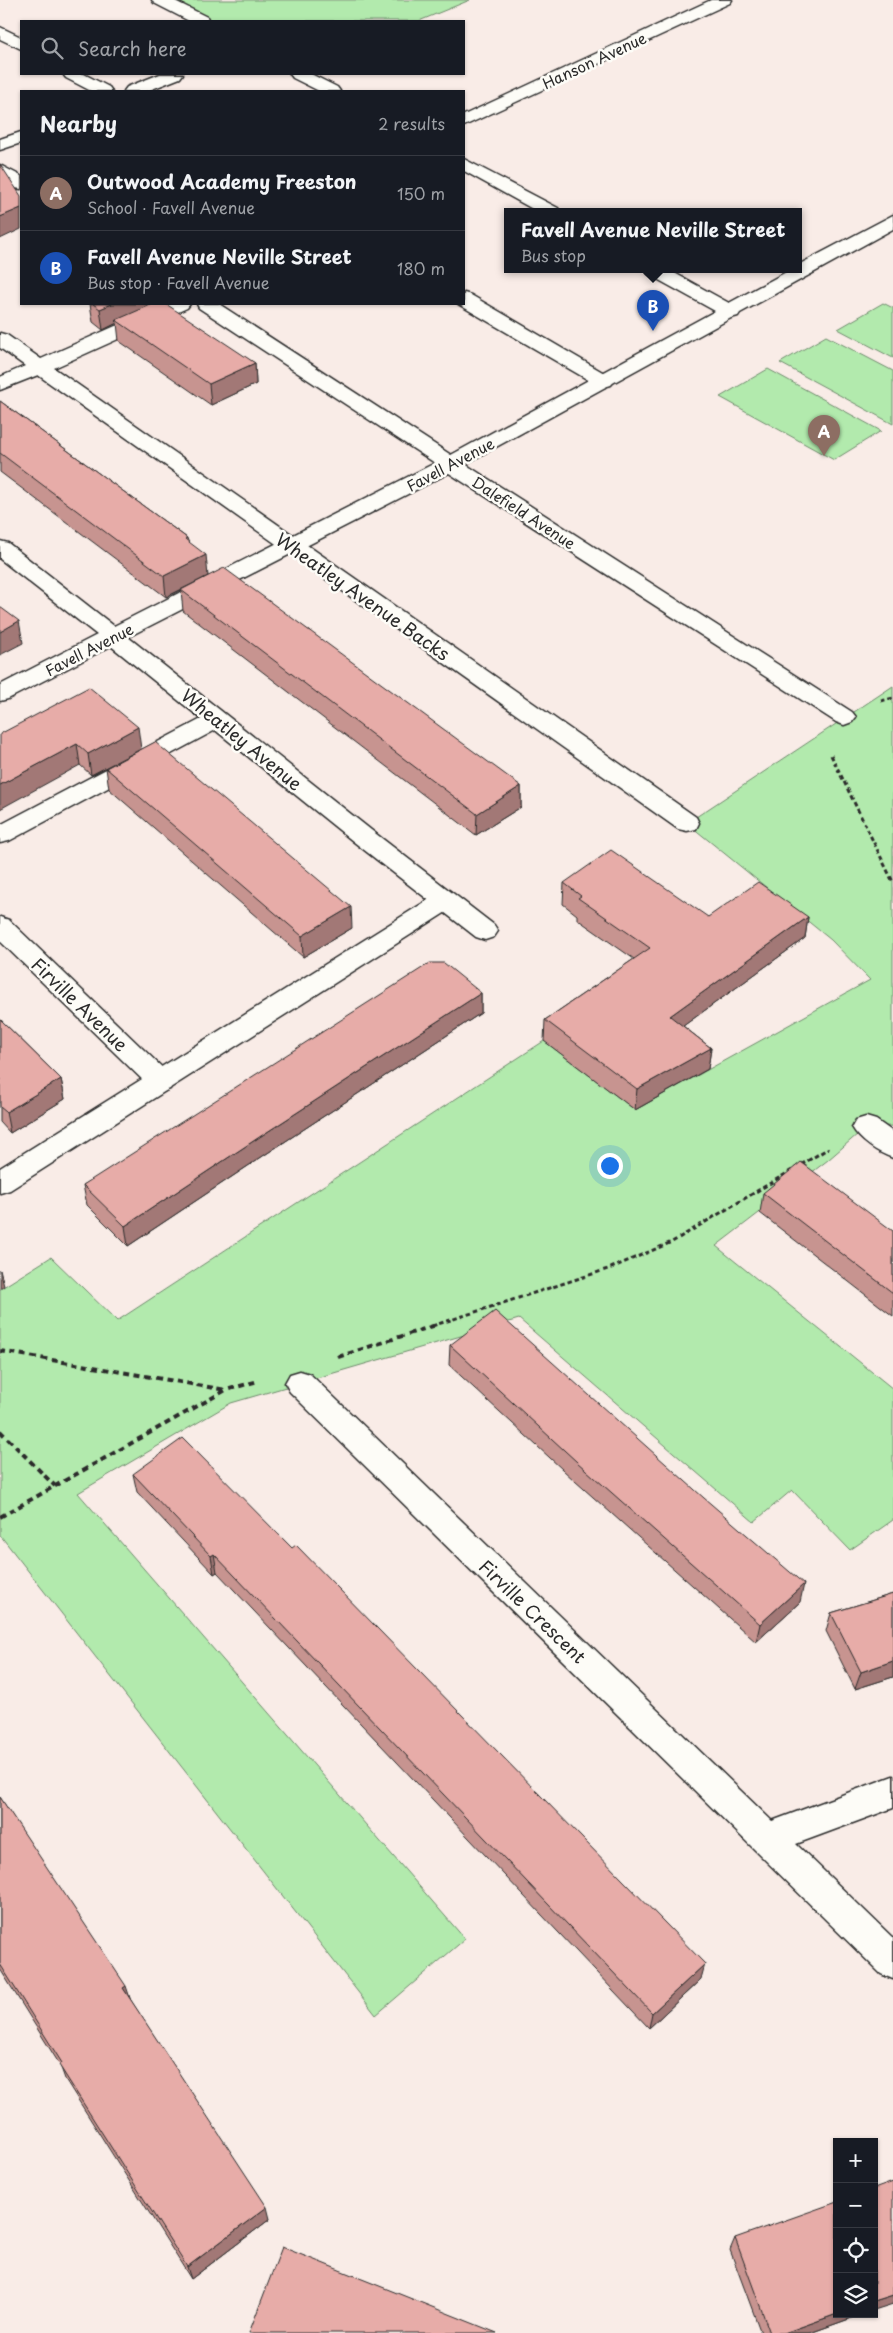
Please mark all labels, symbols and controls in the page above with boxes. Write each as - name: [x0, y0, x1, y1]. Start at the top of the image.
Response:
- search box: [20, 20, 465, 75]
- street label: Hanson Avenue: [538, 26, 650, 94]
- icon: search: [38, 34, 66, 62]
- text: Search here: [78, 34, 187, 62]
- text: Nearby: [40, 107, 117, 139]
- text: 2 results: [378, 111, 445, 135]
- text: Outwood Academy Freeston: [87, 167, 357, 195]
- text: A: [50, 181, 62, 205]
- text: 150 m: [397, 181, 445, 205]
- text: School · Favell Avenue: [87, 195, 255, 219]
- popup: [504, 208, 802, 273]
- text: Favell Avenue Neville Street: [521, 215, 785, 243]
- text: Favell Avenue Neville Street: [87, 242, 352, 270]
- text: Bus stop: [521, 243, 586, 267]
- text: B: [51, 256, 61, 280]
- text: 180 m: [397, 256, 445, 280]
- text: Bus stop · Favell Avenue: [87, 270, 269, 294]
- pin: B: [637, 290, 669, 331]
- pin: A: [808, 415, 840, 456]
- street label: Favell Avenue: [402, 431, 498, 497]
- street label: Dalefield Avenue: [468, 470, 580, 554]
- street label: Wheatley Avenue Backs: [270, 526, 456, 666]
- street label: Favell Avenue: [41, 617, 137, 681]
- street label: Wheatley Avenue: [176, 682, 308, 796]
- street label: Firville Avenue: [26, 951, 134, 1057]
- your location: [597, 1153, 623, 1179]
- street label: Firville Crescent: [473, 1553, 593, 1669]
- map controls: [833, 2138, 878, 2318]
- button: +: [833, 2138, 878, 2183]
- button: −: [833, 2183, 878, 2228]
- button: locate: [833, 2228, 878, 2273]
- button: layers: [833, 2273, 878, 2318]

